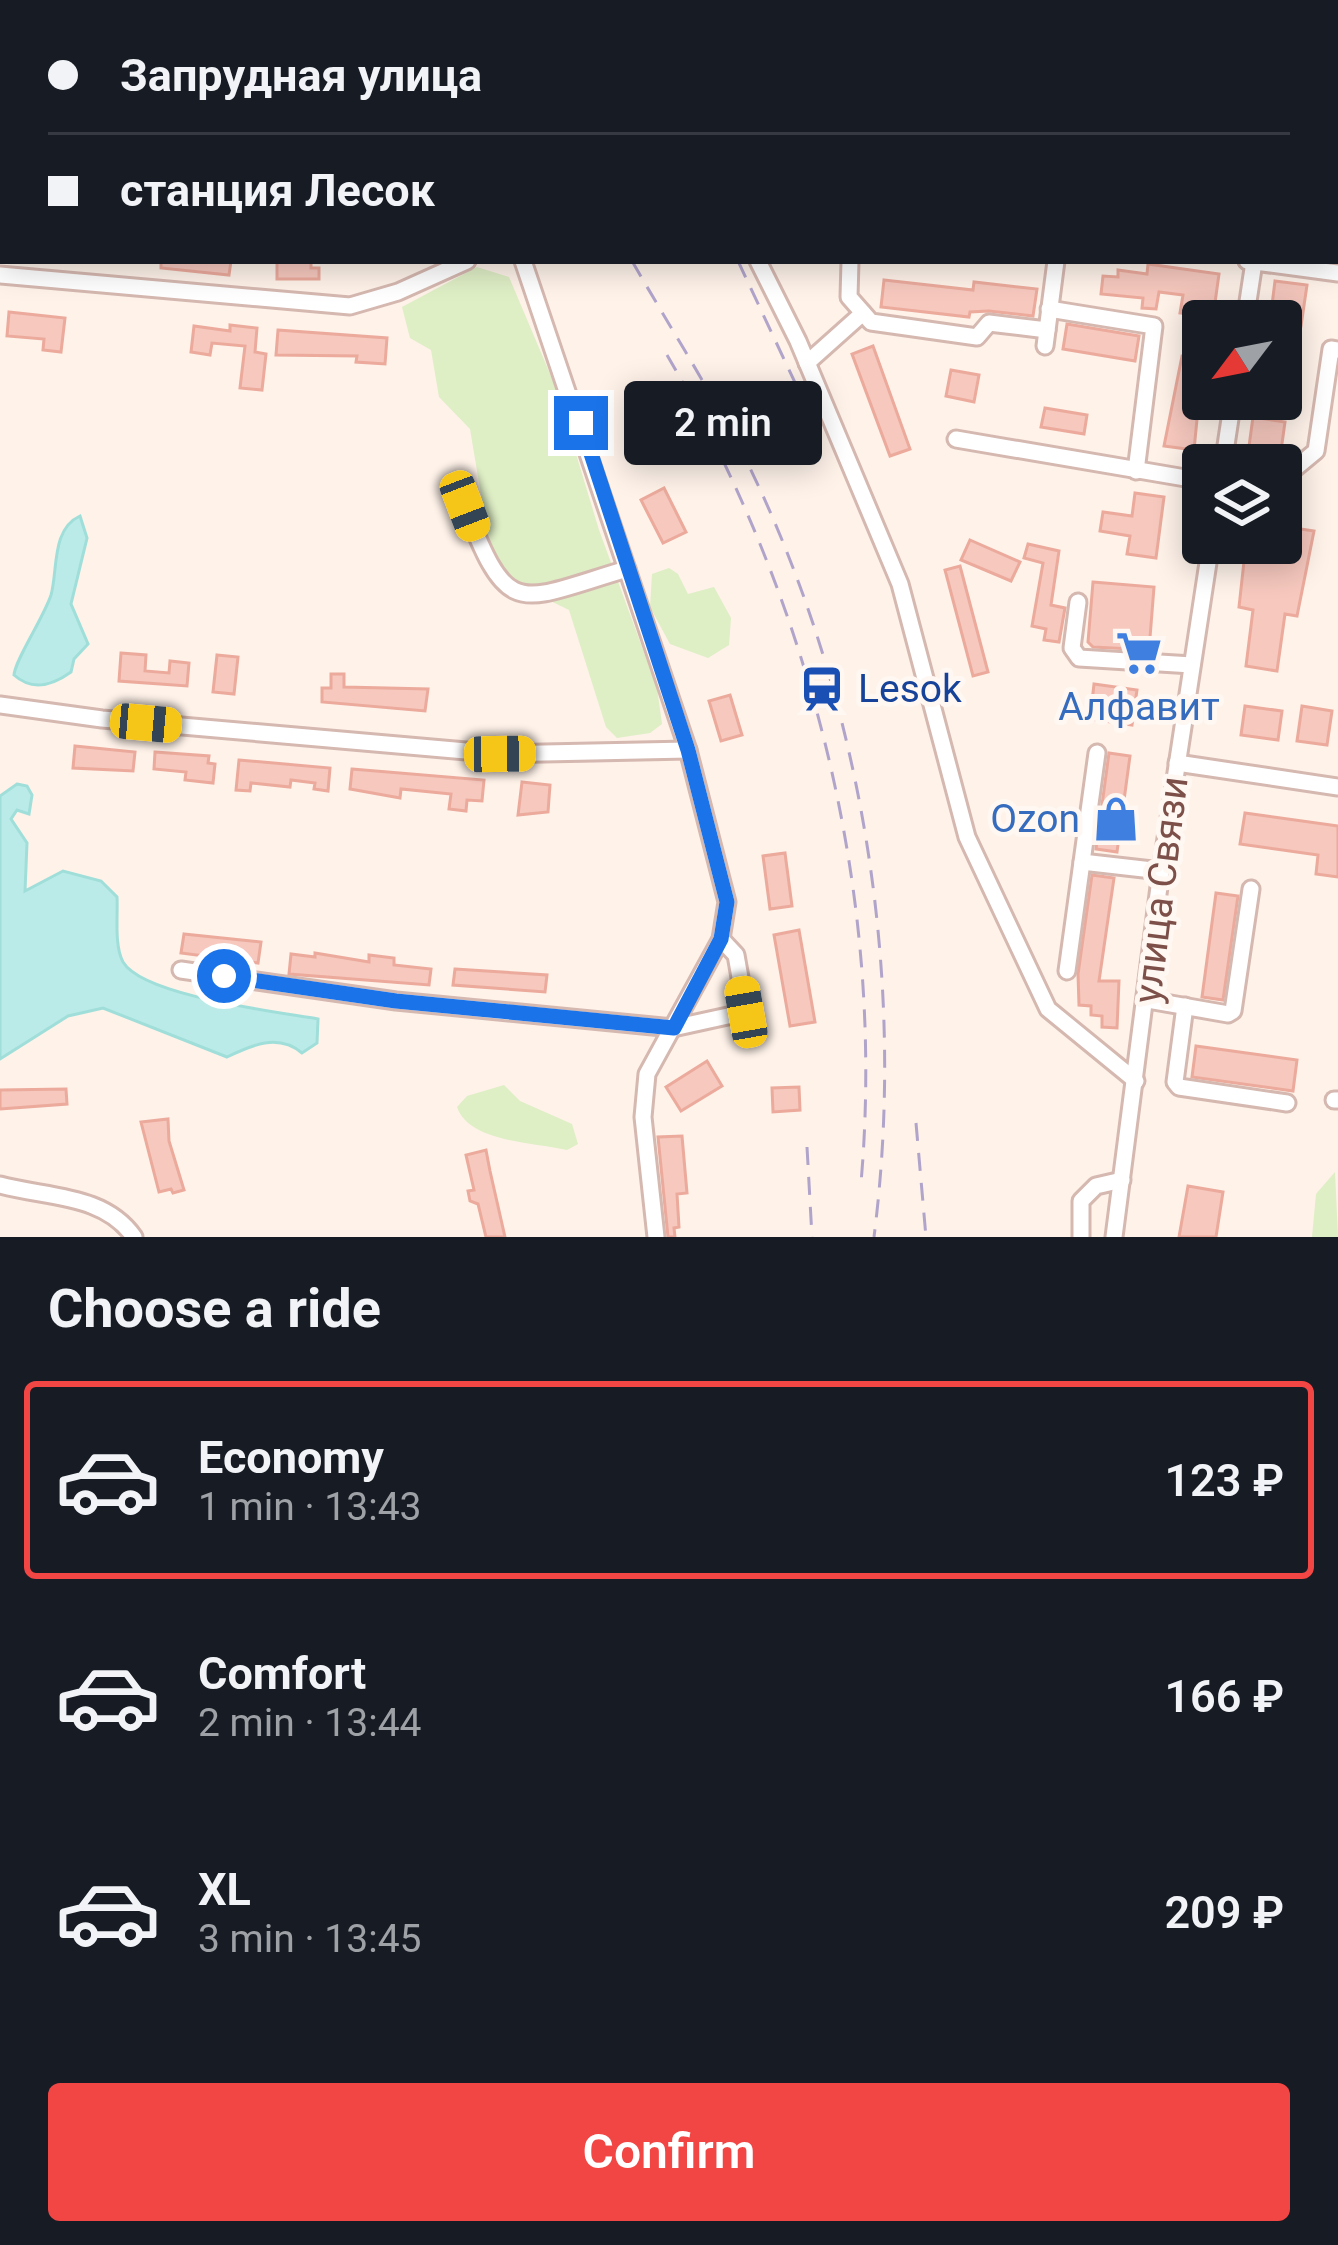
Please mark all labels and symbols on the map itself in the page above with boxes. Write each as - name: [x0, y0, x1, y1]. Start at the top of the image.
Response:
- north arrow: [1182, 300, 1302, 420]
- callout: 2 min: [623, 381, 821, 465]
- route end: [554, 396, 608, 450]
- car: [435, 466, 495, 546]
- supermarket icon: Алфавит: [1114, 628, 1164, 678]
- station icon: Lesok: [797, 664, 847, 714]
- place label: Lesok: [858, 666, 962, 712]
- place label: Алфавит: [1058, 684, 1220, 730]
- car: [109, 702, 183, 744]
- car: [464, 735, 536, 773]
- street label: улица Связи: [1124, 774, 1198, 1006]
- shop icon: Ozon: [1091, 794, 1141, 844]
- place label: Ozon: [990, 796, 1080, 842]
- route start: [197, 949, 251, 1003]
- car: [722, 973, 770, 1051]

